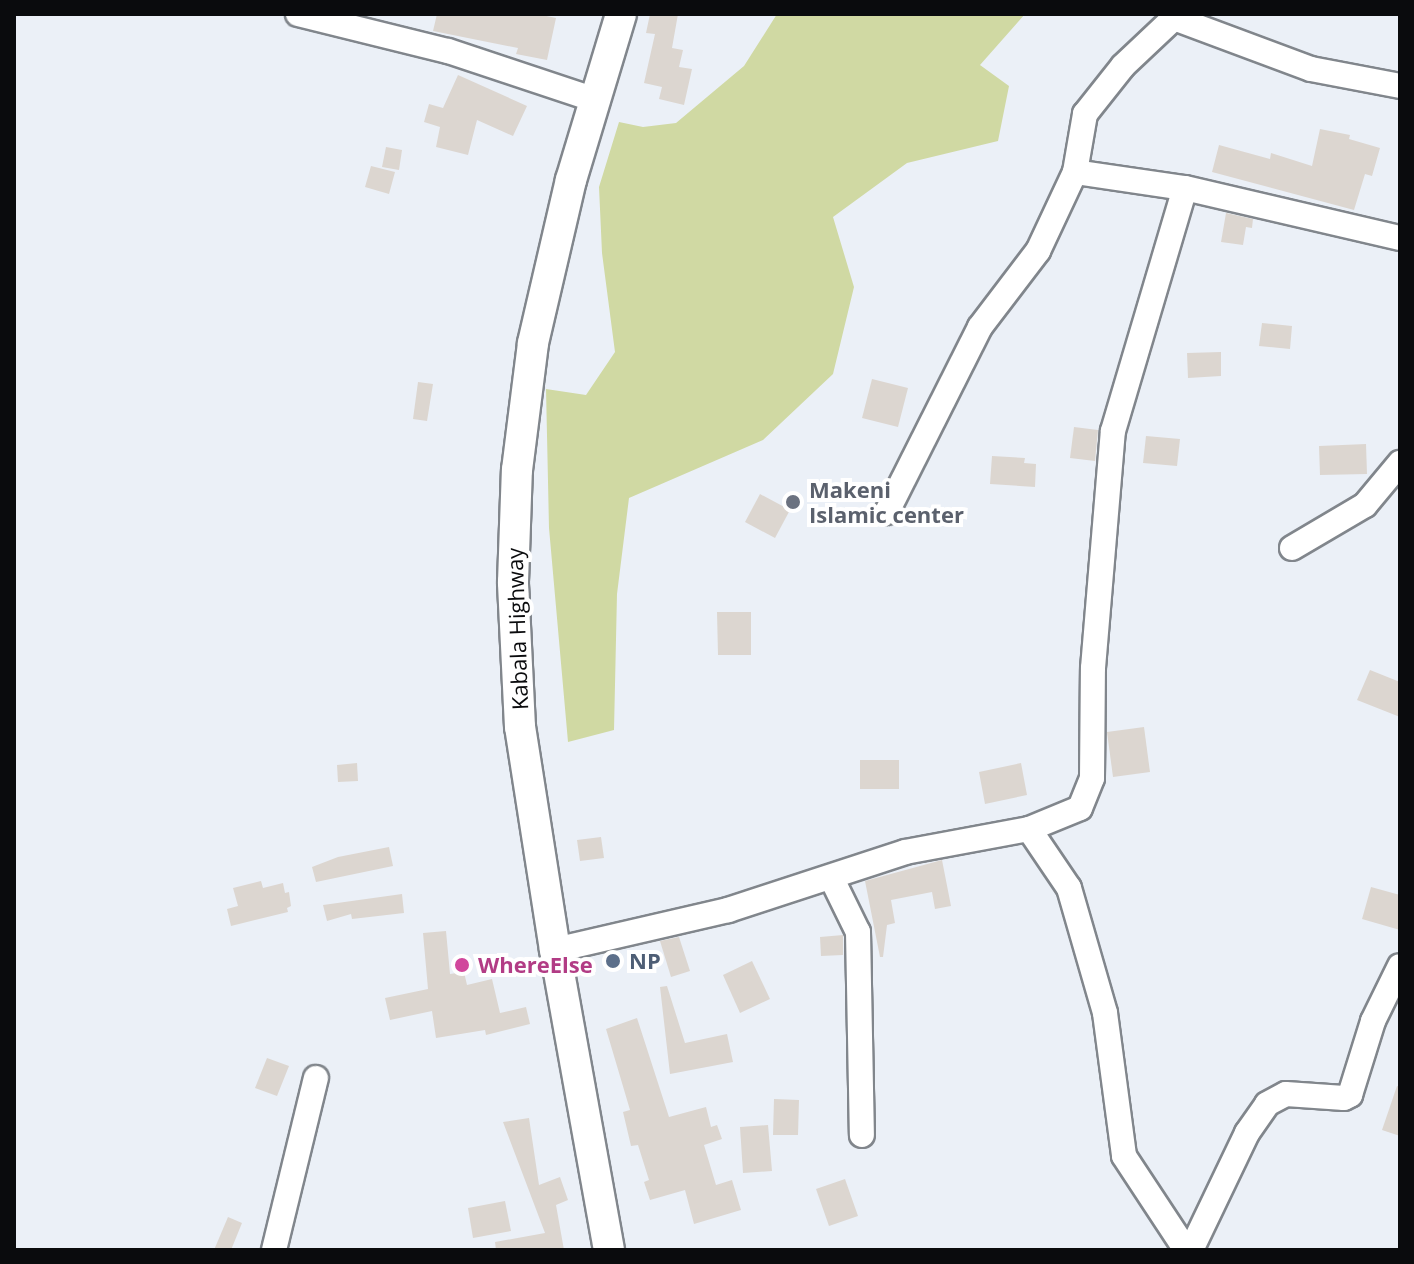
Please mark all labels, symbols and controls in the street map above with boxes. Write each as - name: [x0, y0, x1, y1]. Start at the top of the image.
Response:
- place label: Makeni Islamic center: [809, 476, 964, 528]
- marker: Makeni Islamic center: [784, 493, 802, 511]
- street label: Kabala Highway: [501, 547, 533, 711]
- place label: NP: [629, 948, 661, 974]
- place label: WhereElse: [478, 952, 593, 978]
- marker: NP: [604, 952, 622, 970]
- marker: WhereElse: [453, 956, 471, 974]

